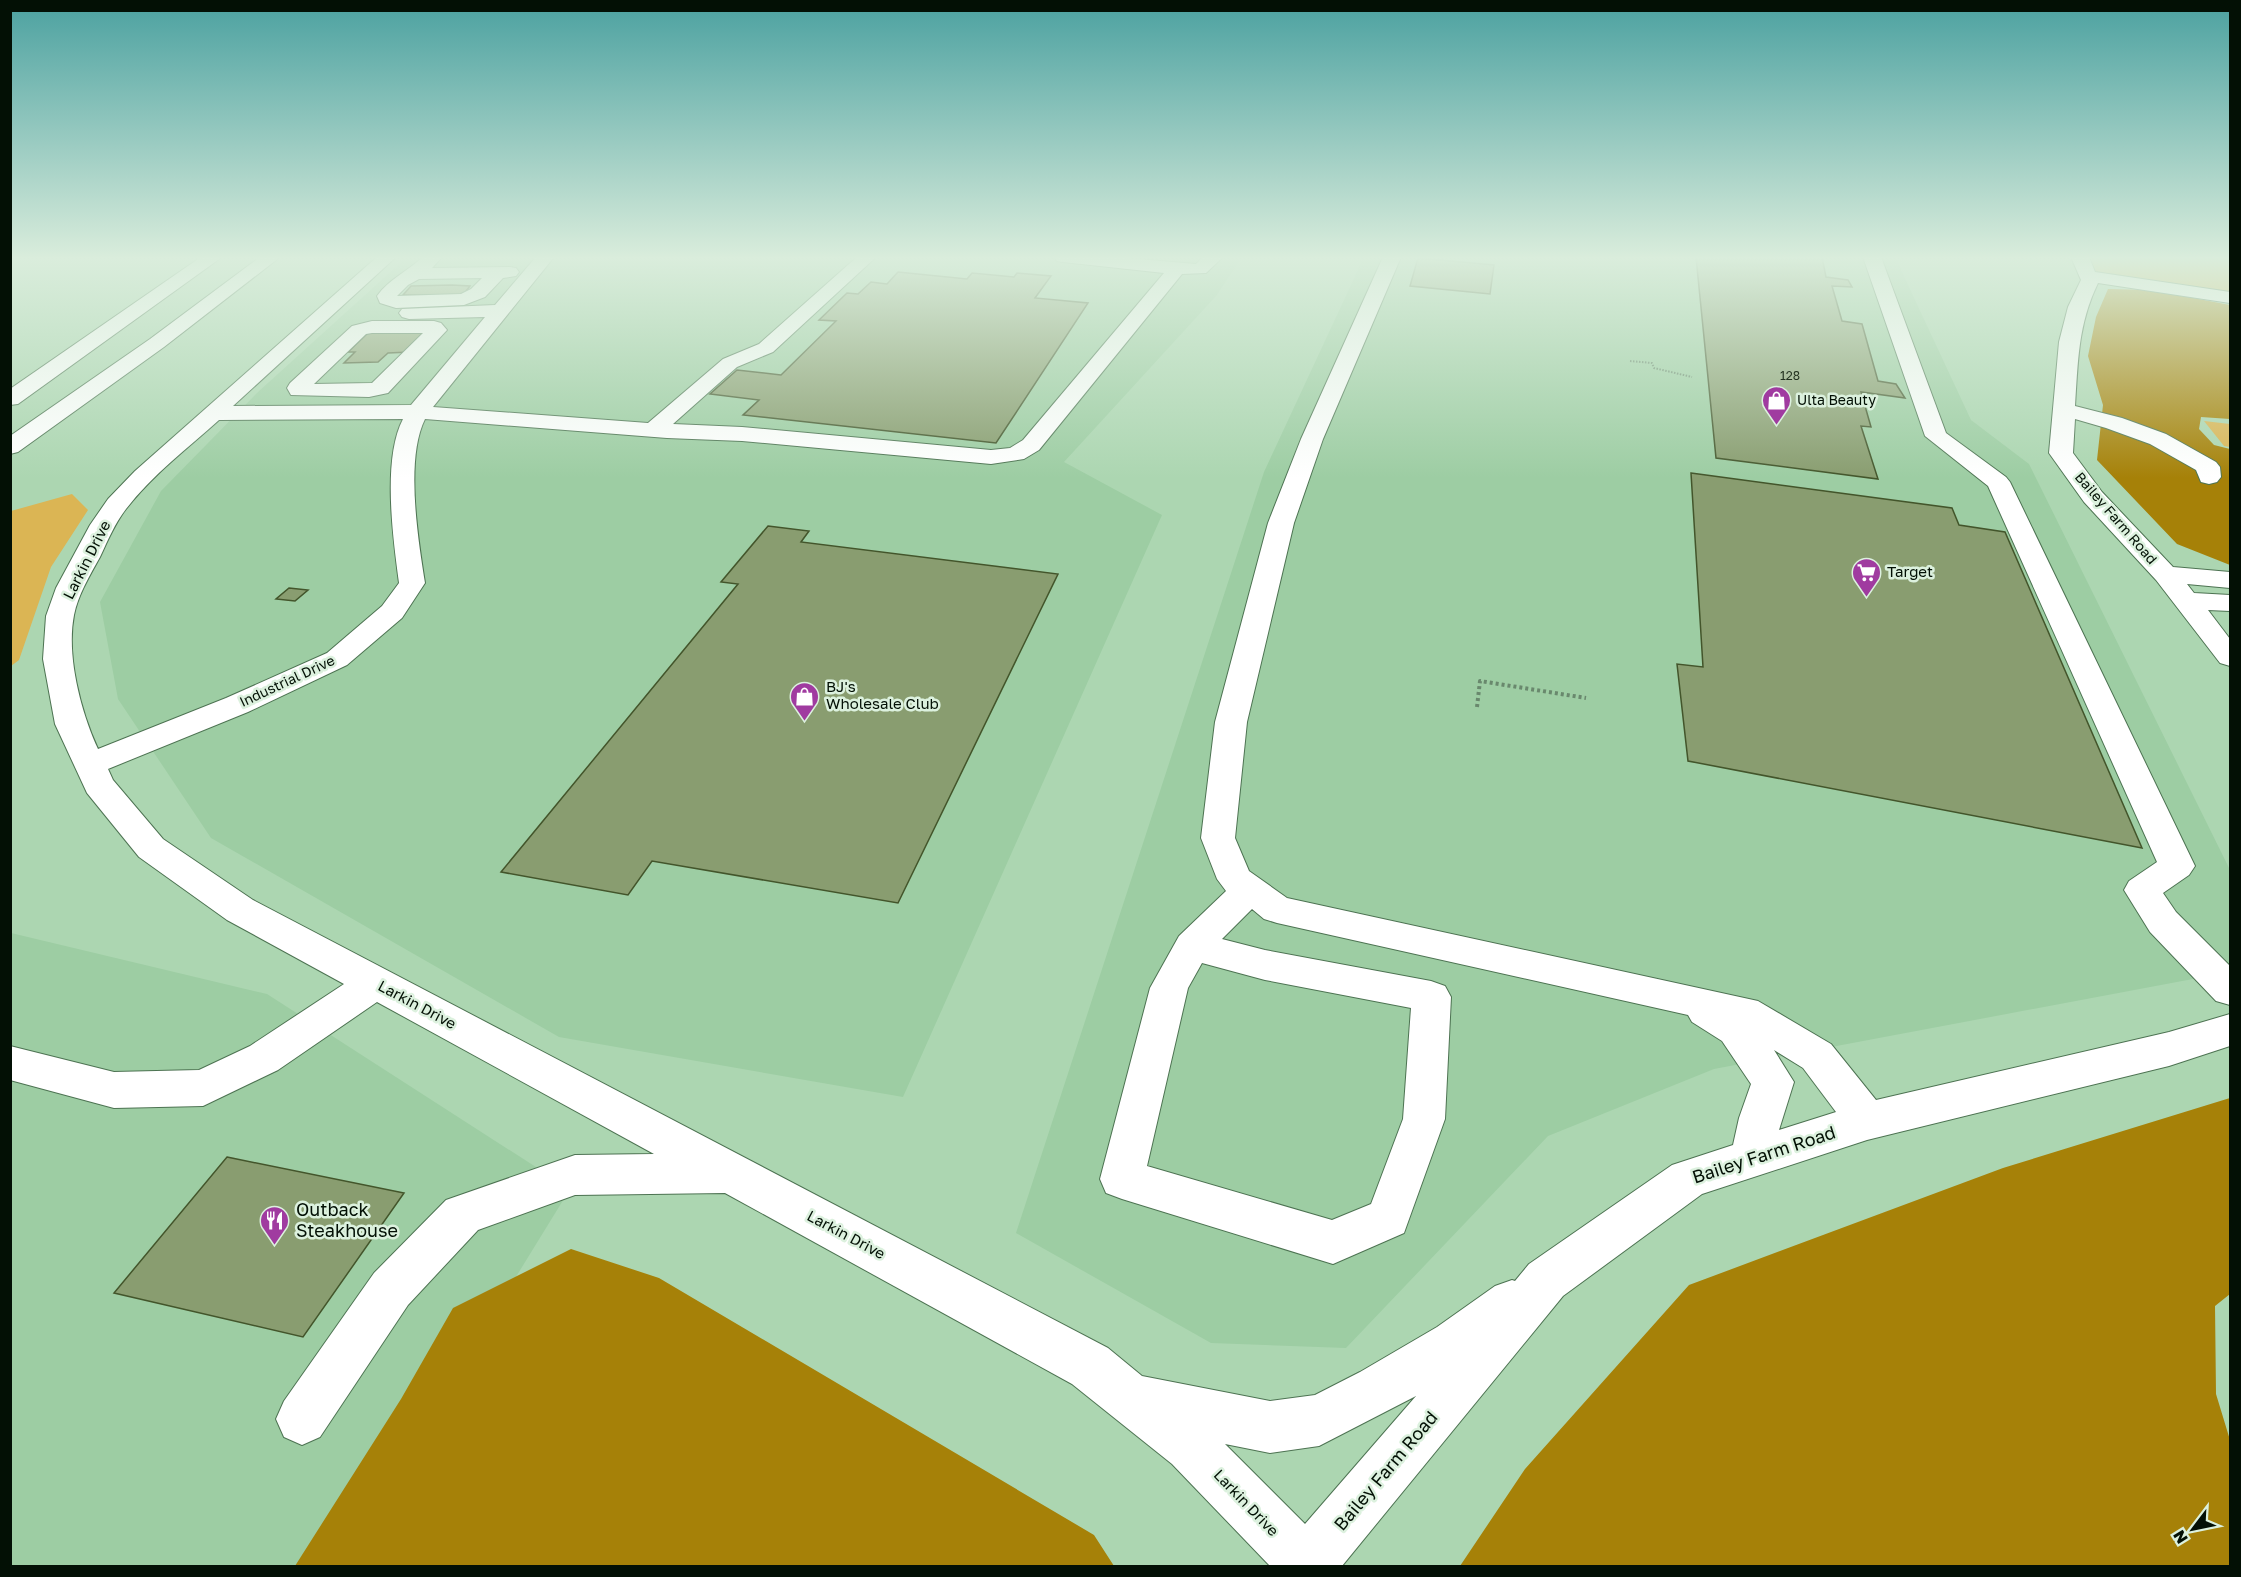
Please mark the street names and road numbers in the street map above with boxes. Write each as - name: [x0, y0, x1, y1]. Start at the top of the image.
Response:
- street label: Bailey Farm Road: [2072, 468, 2161, 567]
- street label: Larkin Drive: [59, 517, 114, 602]
- street label: Industrial Drive: [237, 651, 337, 710]
- street label: Larkin Drive: [375, 976, 460, 1032]
- street label: Bailey Farm Road: [1689, 1121, 1838, 1188]
- street label: Larkin Drive: [804, 1206, 889, 1262]
- street label: Bailey Farm Road: [1329, 1406, 1442, 1535]
- street label: Larkin Drive: [1210, 1465, 1283, 1540]

